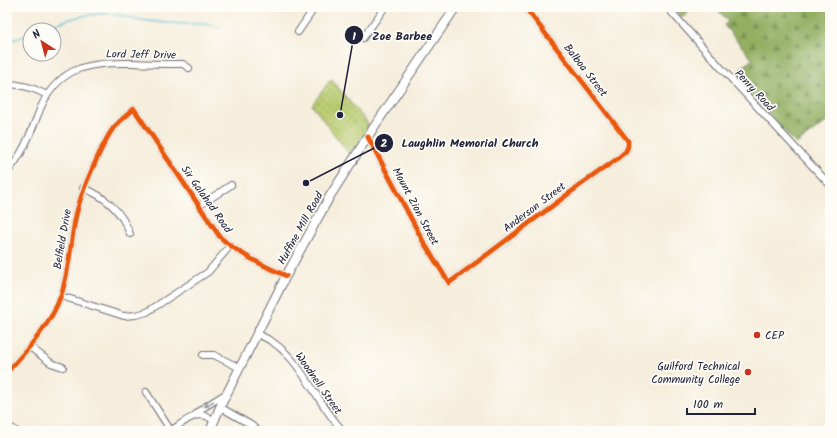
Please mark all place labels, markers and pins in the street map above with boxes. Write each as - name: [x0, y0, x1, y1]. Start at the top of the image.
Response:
- callout: Zoe Barbee: [344, 23, 440, 47]
- callout: Laughlin Memorial Church: [374, 131, 547, 155]
- place label: CEP: [765, 327, 785, 345]
- marker: CEP: [752, 330, 762, 340]
- place label: Guilford Technical Community College: [651, 358, 740, 389]
- marker: Guilford Technical Community College: [743, 367, 753, 377]

